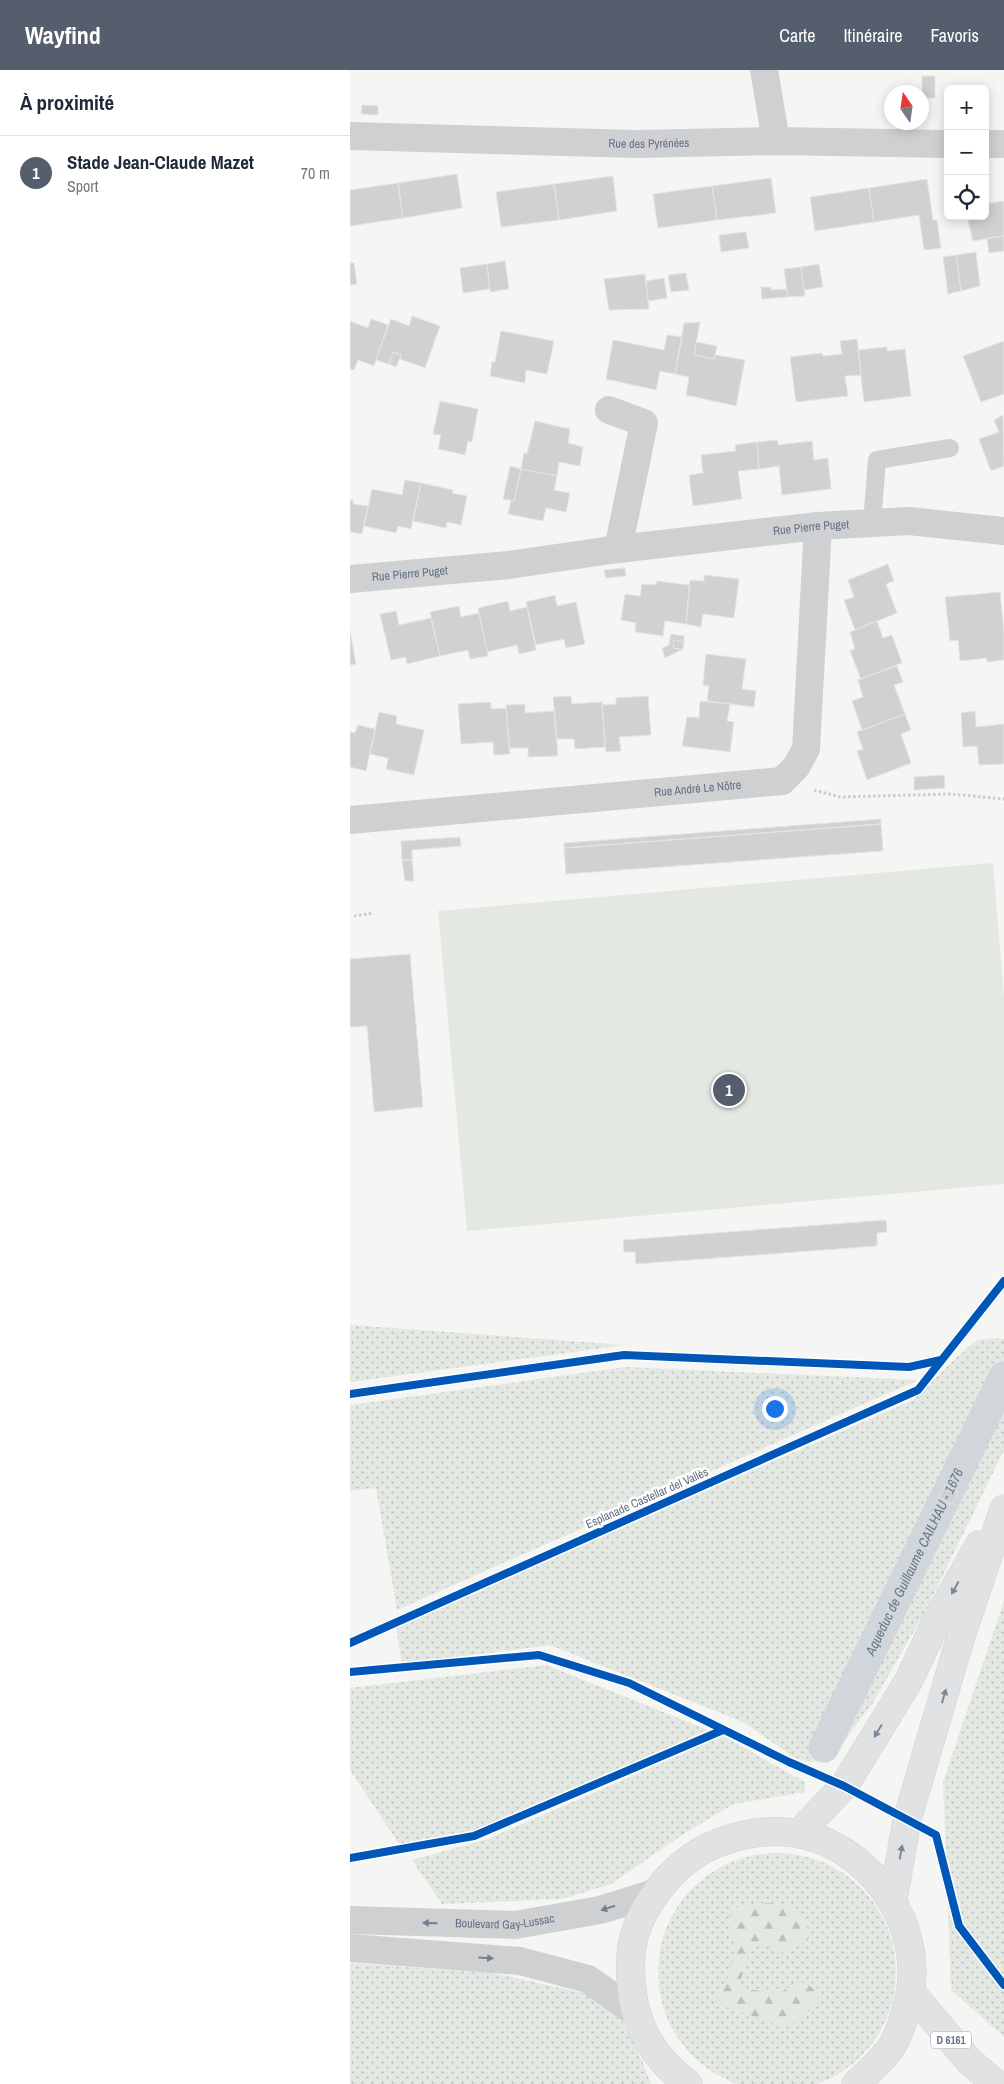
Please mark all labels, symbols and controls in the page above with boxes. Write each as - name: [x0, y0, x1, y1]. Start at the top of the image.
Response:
- text: Wayfind: [25, 19, 101, 51]
- text: Carte: [779, 23, 815, 48]
- text: Itinéraire: [843, 23, 903, 48]
- text: Favoris: [931, 23, 979, 48]
- north arrow: [884, 85, 929, 130]
- map controls: [944, 85, 989, 220]
- button: +: [944, 85, 989, 130]
- text: À proximité: [20, 88, 114, 117]
- button: −: [944, 130, 989, 175]
- street label: Rue des Pyrénées: [608, 135, 690, 152]
- text: Stade Jean-Claude Mazet: [67, 149, 254, 175]
- text: 1: [32, 162, 40, 184]
- text: 70 m: [301, 162, 330, 184]
- text: Sport: [67, 175, 98, 197]
- button: locate: [944, 175, 989, 220]
- street label: Rue Pierre Puget: [772, 516, 850, 539]
- street label: Rue Pierre Puget: [371, 562, 449, 585]
- street label: Rue André Le Nôtre: [653, 777, 742, 801]
- pin: 1: [713, 1071, 745, 1109]
- your location: [762, 1396, 788, 1422]
- street label: Esplanade Castellar del Vallès: [583, 1464, 711, 1532]
- water label: Aqueduc de Guillaume CAILHAU - 1676: [861, 1465, 967, 1659]
- one-way arrow: [950, 1582, 959, 1595]
- one-way arrow: [940, 1688, 948, 1703]
- one-way arrow: [874, 1725, 883, 1738]
- one-way arrow: [897, 1844, 905, 1860]
- one-way arrow: [601, 1904, 616, 1912]
- street label: Boulevard Gay-Lussac: [455, 1910, 556, 1933]
- one-way arrow: [422, 1919, 438, 1927]
- one-way arrow: [478, 1954, 494, 1962]
- road number: D 6161: [931, 2032, 971, 2048]

